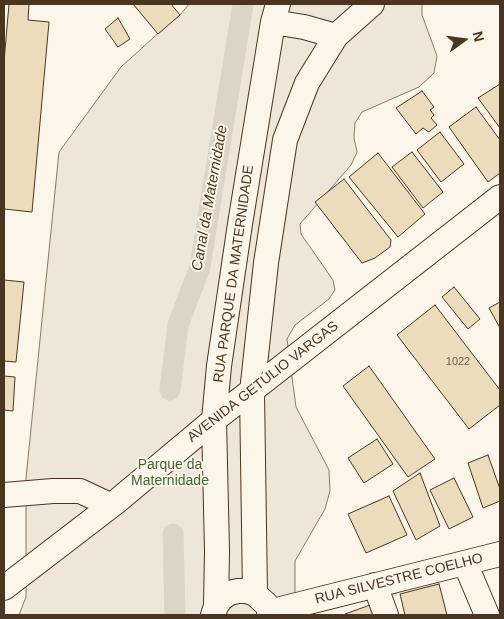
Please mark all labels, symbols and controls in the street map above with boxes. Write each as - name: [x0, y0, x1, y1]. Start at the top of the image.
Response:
- north arrow: [439, 15, 489, 65]
- text: N: [470, 30, 488, 43]
- water label: Canal da Maternidade: [188, 124, 232, 272]
- street label: RUA PARQUE DA MATERNIDADE: [210, 164, 258, 384]
- street label: AVENIDA GETÚLIO VARGAS: [184, 318, 342, 446]
- house number: 1022: [446, 355, 470, 369]
- park label: Parque da Maternidade: [131, 457, 209, 490]
- street label: RUA SILVESTRE COELHO: [313, 550, 485, 608]

